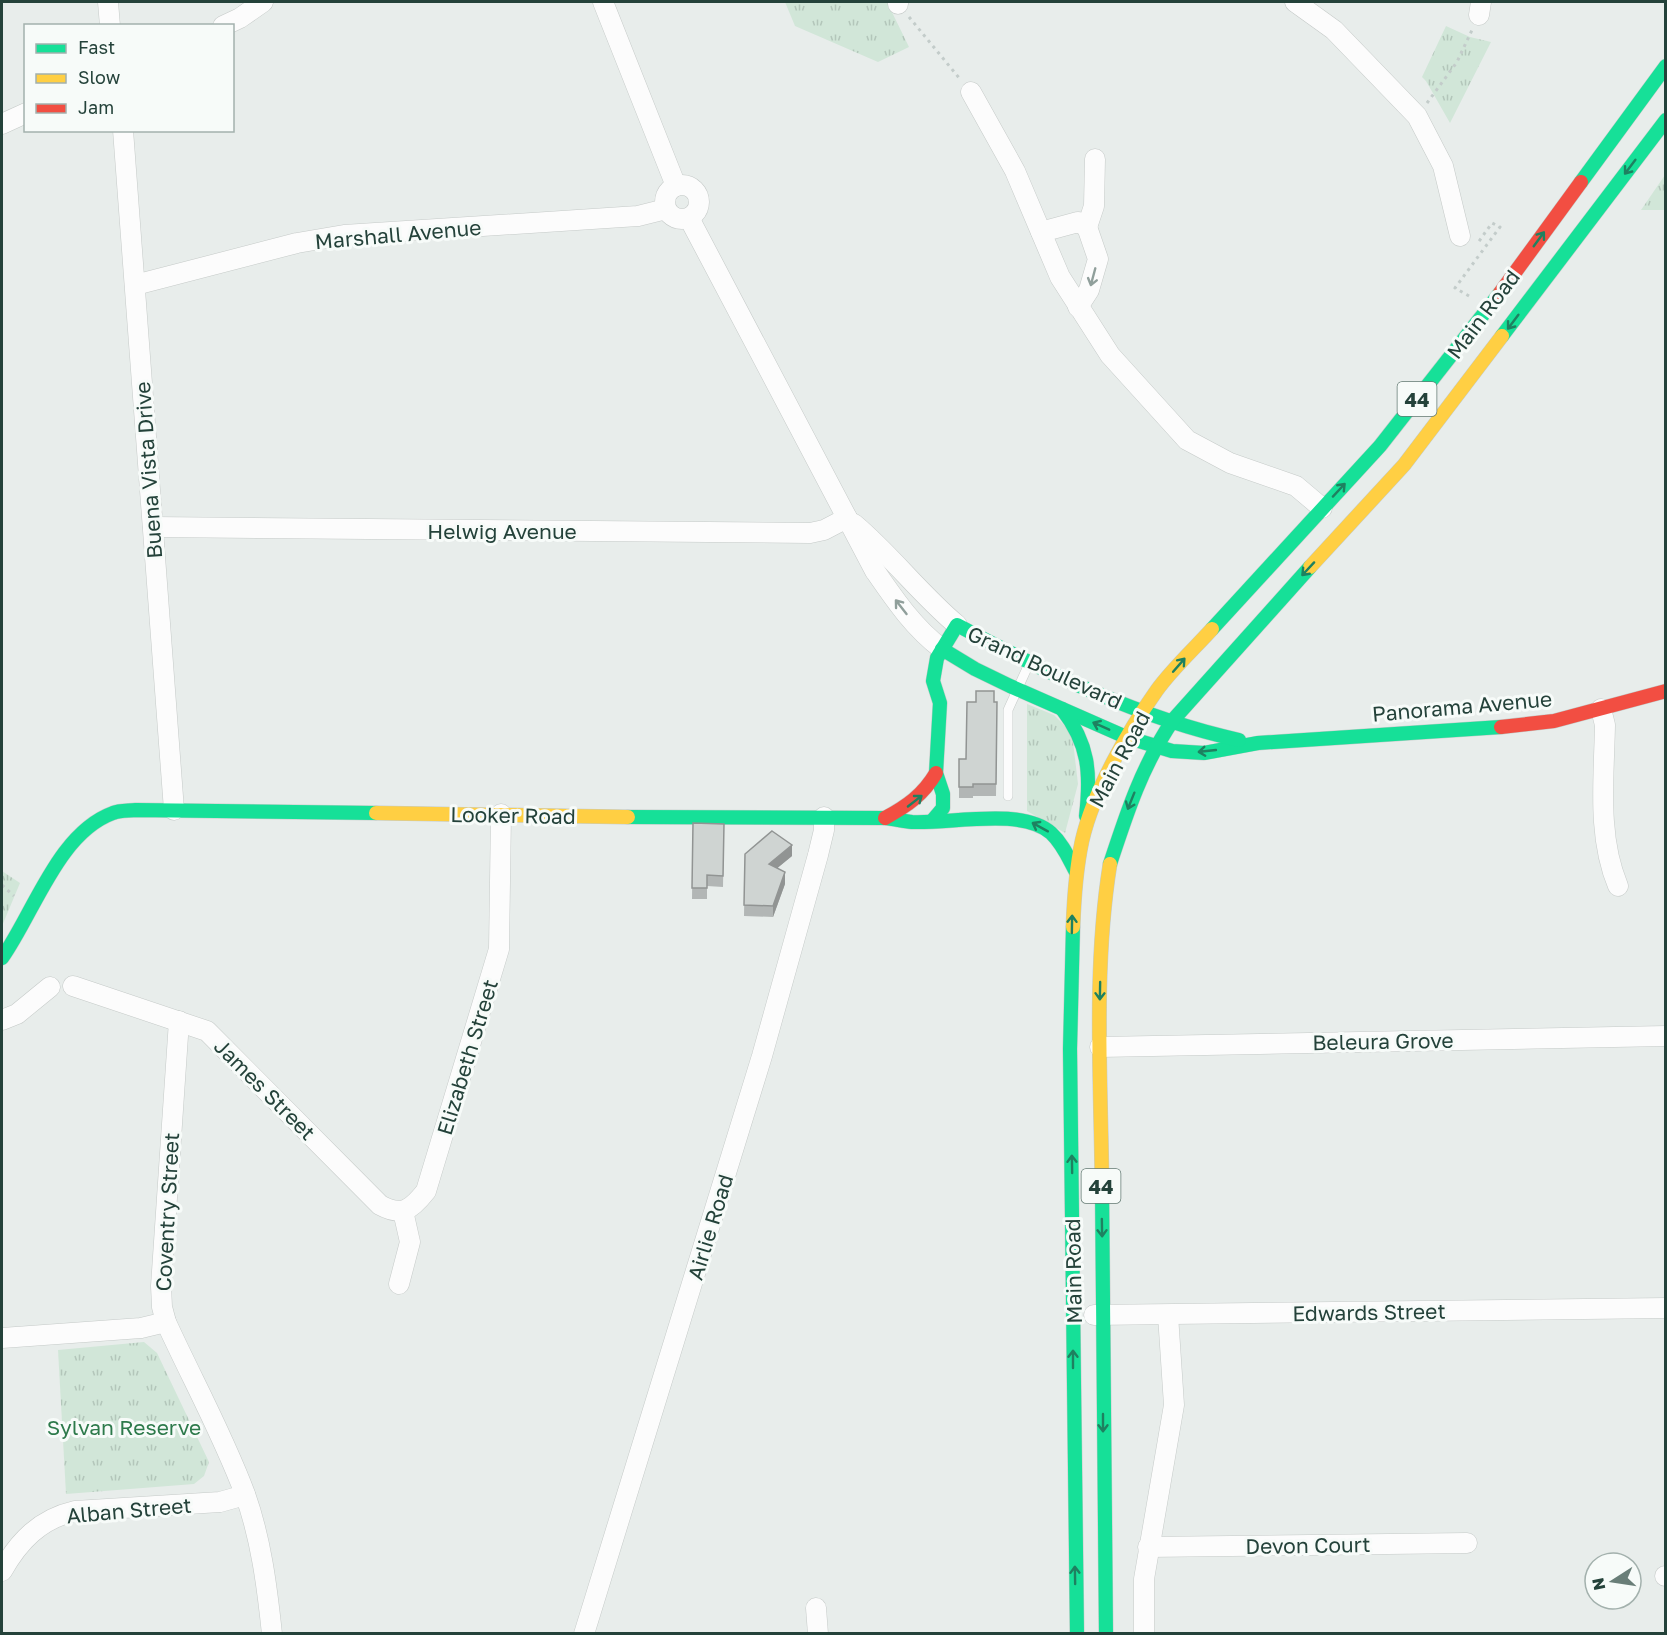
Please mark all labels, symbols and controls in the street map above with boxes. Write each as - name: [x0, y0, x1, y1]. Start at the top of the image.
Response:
- legend: [24, 24, 234, 132]
- text: Fast: [78, 36, 115, 58]
- text: Slow: [78, 66, 121, 88]
- text: Jam: [78, 96, 114, 118]
- one-way arrow: [1624, 158, 1637, 174]
- street label: Marshall Avenue: [314, 214, 482, 254]
- one-way arrow: [1533, 232, 1545, 248]
- street label: Main Road: [1441, 264, 1525, 364]
- one-way arrow: [1087, 267, 1098, 286]
- one-way arrow: [1507, 314, 1519, 330]
- street label: Buena Vista Drive: [129, 381, 167, 559]
- road number: 44: [1398, 382, 1436, 416]
- one-way arrow: [1332, 483, 1346, 498]
- street label: Helwig Avenue: [427, 518, 577, 544]
- one-way arrow: [1301, 561, 1315, 576]
- one-way arrow: [895, 600, 908, 616]
- street label: Grand Boulevard: [964, 620, 1126, 714]
- one-way arrow: [1172, 658, 1186, 673]
- street label: Panorama Avenue: [1371, 685, 1553, 727]
- street label: Main Road: [1083, 706, 1155, 812]
- one-way arrow: [1092, 719, 1110, 731]
- one-way arrow: [1197, 746, 1217, 757]
- one-way arrow: [1125, 791, 1136, 809]
- one-way arrow: [907, 794, 923, 807]
- street label: Looker Road: [450, 801, 576, 829]
- one-way arrow: [1032, 821, 1049, 833]
- one-way arrow: [1067, 914, 1078, 934]
- street label: Elizabeth Street: [431, 976, 503, 1138]
- one-way arrow: [1094, 981, 1106, 1001]
- street label: Beleura Grove: [1312, 1027, 1454, 1055]
- street label: James Street: [209, 1033, 321, 1145]
- street label: Coventry Street: [150, 1132, 184, 1292]
- one-way arrow: [1066, 1155, 1077, 1175]
- road number: 44: [1082, 1169, 1120, 1203]
- street label: Airlie Road: [682, 1171, 738, 1283]
- street label: Main Road: [1059, 1218, 1087, 1324]
- one-way arrow: [1096, 1218, 1107, 1238]
- street label: Edwards Street: [1292, 1298, 1446, 1326]
- one-way arrow: [1067, 1350, 1079, 1370]
- one-way arrow: [1097, 1413, 1109, 1433]
- park label: Sylvan Reserve: [47, 1414, 201, 1440]
- street label: Alban Street: [65, 1492, 193, 1528]
- street label: Devon Court: [1245, 1531, 1371, 1559]
- north arrow: [1583, 1551, 1643, 1611]
- one-way arrow: [1070, 1566, 1081, 1586]
- text: N: [1587, 1576, 1609, 1592]

